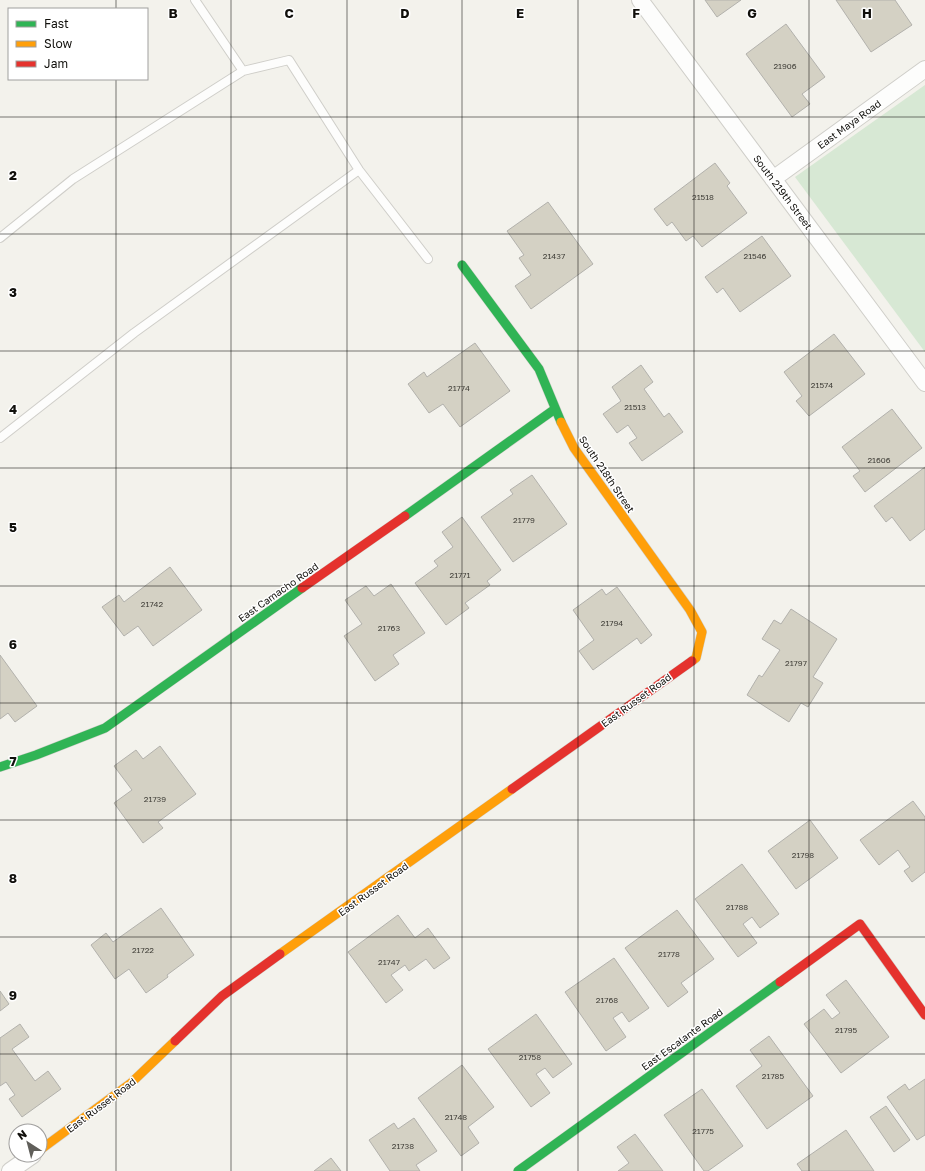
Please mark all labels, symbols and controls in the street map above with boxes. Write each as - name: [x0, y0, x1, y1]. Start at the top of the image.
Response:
- text: B: [168, 5, 178, 21]
- text: C: [284, 5, 294, 21]
- text: D: [400, 5, 410, 21]
- text: E: [516, 5, 524, 21]
- text: F: [632, 5, 640, 21]
- text: G: [747, 5, 757, 21]
- text: H: [862, 5, 872, 21]
- legend: [8, 8, 148, 80]
- text: Fast: [44, 16, 69, 31]
- text: Slow: [44, 36, 72, 51]
- text: Jam: [44, 56, 68, 71]
- house number: 21906: [773, 61, 797, 71]
- street label: East Maya Road: [815, 97, 883, 151]
- street label: South 219th Street: [751, 152, 815, 232]
- text: 2: [9, 167, 17, 183]
- house number: 21518: [692, 192, 714, 202]
- house number: 21437: [543, 251, 565, 261]
- house number: 21546: [744, 251, 767, 261]
- text: 3: [9, 284, 17, 300]
- house number: 21574: [811, 380, 833, 390]
- house number: 21774: [448, 383, 470, 393]
- text: 4: [9, 401, 17, 417]
- house number: 21513: [624, 402, 646, 412]
- street label: South 218th Street: [577, 433, 637, 515]
- house number: 21606: [867, 455, 891, 465]
- house number: 21779: [513, 515, 535, 525]
- text: 5: [9, 519, 17, 535]
- street label: East Camacho Road: [236, 560, 320, 624]
- house number: 21771: [450, 570, 471, 580]
- house number: 21742: [141, 599, 163, 609]
- house number: 21794: [601, 618, 623, 628]
- house number: 21763: [378, 623, 400, 633]
- text: 6: [9, 636, 17, 652]
- house number: 21797: [785, 658, 807, 668]
- street label: East Russet Road: [599, 671, 673, 729]
- text: 7: [9, 753, 17, 769]
- house number: 21739: [144, 794, 166, 804]
- house number: 21798: [792, 850, 814, 860]
- street label: East Russet Road: [336, 860, 410, 918]
- text: 8: [9, 870, 17, 886]
- house number: 21788: [726, 902, 748, 912]
- house number: 21722: [132, 945, 154, 955]
- house number: 21778: [658, 949, 680, 959]
- house number: 21747: [378, 957, 400, 967]
- text: 9: [9, 987, 17, 1003]
- house number: 21768: [596, 995, 618, 1005]
- street label: East Escalante Road: [639, 1005, 725, 1073]
- house number: 21795: [835, 1025, 857, 1035]
- house number: 21758: [519, 1052, 541, 1062]
- house number: 21785: [762, 1071, 784, 1081]
- street label: East Russet Road: [64, 1075, 138, 1135]
- house number: 21748: [445, 1112, 467, 1122]
- north arrow: [8, 1123, 48, 1163]
- house number: 21775: [692, 1126, 714, 1136]
- text: N: [15, 1127, 29, 1142]
- house number: 21738: [392, 1141, 414, 1151]

